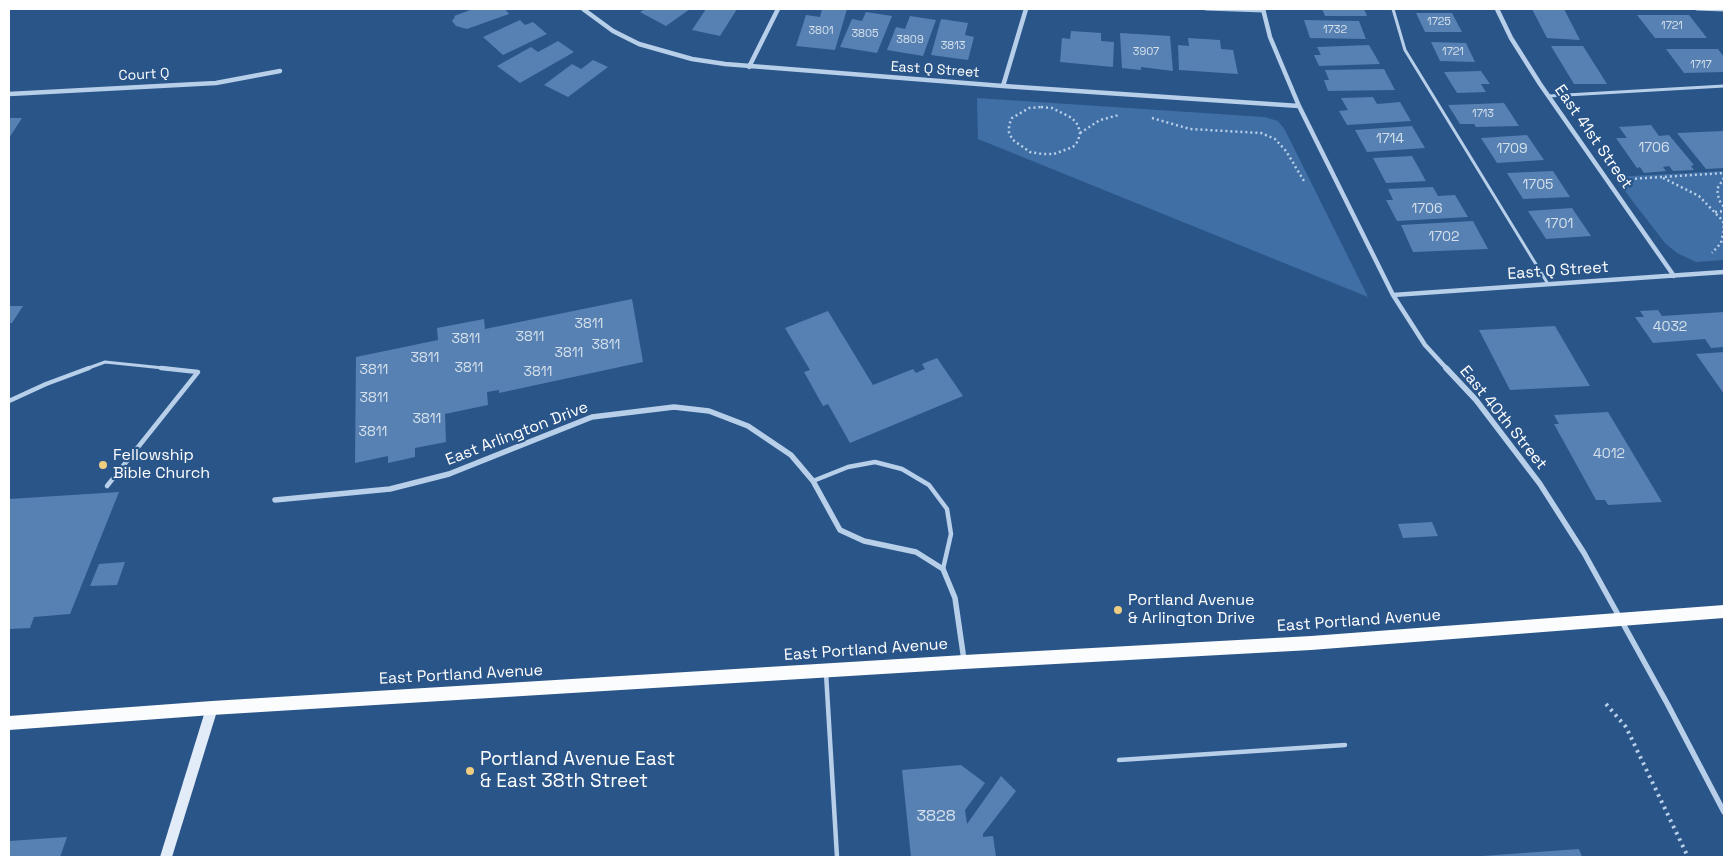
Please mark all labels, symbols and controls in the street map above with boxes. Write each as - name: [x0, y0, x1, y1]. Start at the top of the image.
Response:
- house number: 1725: [1427, 15, 1451, 29]
- house number: 1721: [1661, 19, 1683, 33]
- house number: 1732: [1323, 23, 1347, 37]
- house number: 3801: [808, 24, 834, 38]
- house number: 3805: [851, 27, 879, 41]
- house number: 3809: [896, 33, 924, 47]
- house number: 3813: [941, 39, 965, 53]
- house number: 3907: [1133, 45, 1159, 59]
- house number: 1721: [1442, 45, 1464, 59]
- house number: 1717: [1690, 58, 1712, 72]
- street label: East Q Street: [890, 59, 980, 81]
- street label: Court Q: [118, 65, 170, 85]
- street label: East 41st Street: [1550, 81, 1636, 193]
- house number: 1713: [1472, 107, 1494, 121]
- house number: 1714: [1376, 131, 1404, 147]
- house number: 1706: [1638, 140, 1670, 156]
- house number: 1709: [1496, 141, 1528, 157]
- house number: 1705: [1522, 177, 1554, 193]
- house number: 1706: [1411, 201, 1443, 217]
- house number: 1701: [1545, 216, 1573, 232]
- house number: 1702: [1428, 229, 1460, 245]
- street label: East Q Street: [1507, 258, 1609, 284]
- house number: 3811: [575, 316, 603, 332]
- house number: 4032: [1653, 319, 1687, 335]
- house number: 3811: [516, 329, 544, 345]
- house number: 3811: [452, 331, 480, 347]
- house number: 3811: [592, 337, 620, 353]
- house number: 3811: [555, 345, 583, 361]
- house number: 3811: [411, 350, 439, 366]
- house number: 3811: [455, 360, 483, 376]
- house number: 3811: [360, 362, 388, 378]
- street label: East 40th Street: [1455, 362, 1551, 474]
- house number: 3811: [524, 364, 552, 380]
- house number: 3811: [360, 390, 388, 406]
- street label: East Arlington Drive: [443, 398, 591, 470]
- house number: 3811: [413, 411, 441, 427]
- house number: 3811: [359, 424, 387, 440]
- place label: Fellowship Bible Church: [113, 446, 210, 484]
- house number: 4012: [1593, 446, 1625, 462]
- marker: Fellowship Bible Church: [97, 459, 109, 471]
- place label: Portland Avenue & Arlington Drive: [1128, 591, 1255, 629]
- marker: Portland Avenue & Arlington Drive: [1112, 604, 1124, 616]
- street label: East Portland Avenue: [1276, 606, 1442, 636]
- street label: East Portland Avenue: [783, 635, 949, 665]
- street label: East Portland Avenue: [378, 661, 544, 689]
- place label: Portland Avenue East & East 38th Street: [480, 749, 675, 793]
- marker: Portland Avenue East & East 38th Street: [464, 765, 476, 777]
- house number: 3828: [916, 807, 956, 827]

